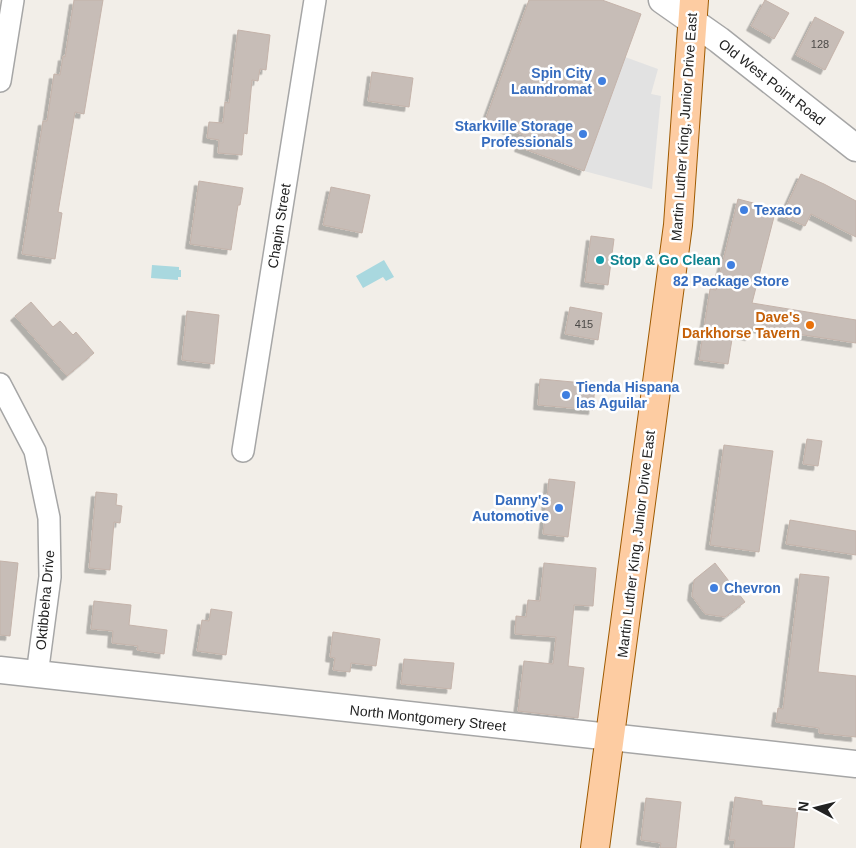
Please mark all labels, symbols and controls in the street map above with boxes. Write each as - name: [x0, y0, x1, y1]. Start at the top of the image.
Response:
- street label: Martin Luther King, Junior Drive East: [668, 12, 700, 242]
- street label: Old West Point Road: [716, 36, 828, 128]
- house number: 128: [811, 38, 829, 50]
- place label: Spin City Laundromat: [511, 65, 592, 97]
- marker: Spin City Laundromat: [596, 75, 608, 87]
- place label: Starkville Storage Professionals: [455, 118, 573, 150]
- marker: Starkville Storage Professionals: [577, 128, 589, 140]
- street label: Chapin Street: [264, 182, 294, 270]
- place label: Texaco: [754, 202, 801, 218]
- marker: Texaco: [738, 204, 750, 216]
- place label: Stop & Go Clean: [610, 252, 720, 268]
- marker: Stop & Go Clean: [594, 254, 606, 266]
- marker: 82 Package Store: [725, 259, 737, 271]
- place label: 82 Package Store: [673, 273, 789, 289]
- place label: Dave's Darkhorse Tavern: [682, 309, 800, 341]
- house number: 415: [575, 318, 593, 330]
- marker: Dave's Darkhorse Tavern: [804, 319, 816, 331]
- place label: Tienda Hispana las Aguilar: [576, 379, 679, 411]
- marker: Tienda Hispana las Aguilar: [560, 389, 572, 401]
- street label: Martin Luther King, Junior Drive East: [614, 429, 658, 659]
- place label: Danny's Automotive: [472, 492, 549, 524]
- marker: Danny's Automotive: [553, 502, 565, 514]
- street label: Oktibbeha Drive: [33, 549, 57, 651]
- place label: Chevron: [724, 580, 781, 596]
- marker: Chevron: [708, 582, 720, 594]
- street label: North Montgomery Street: [349, 702, 507, 734]
- north arrow: [791, 783, 841, 833]
- text: N: [795, 800, 812, 812]

